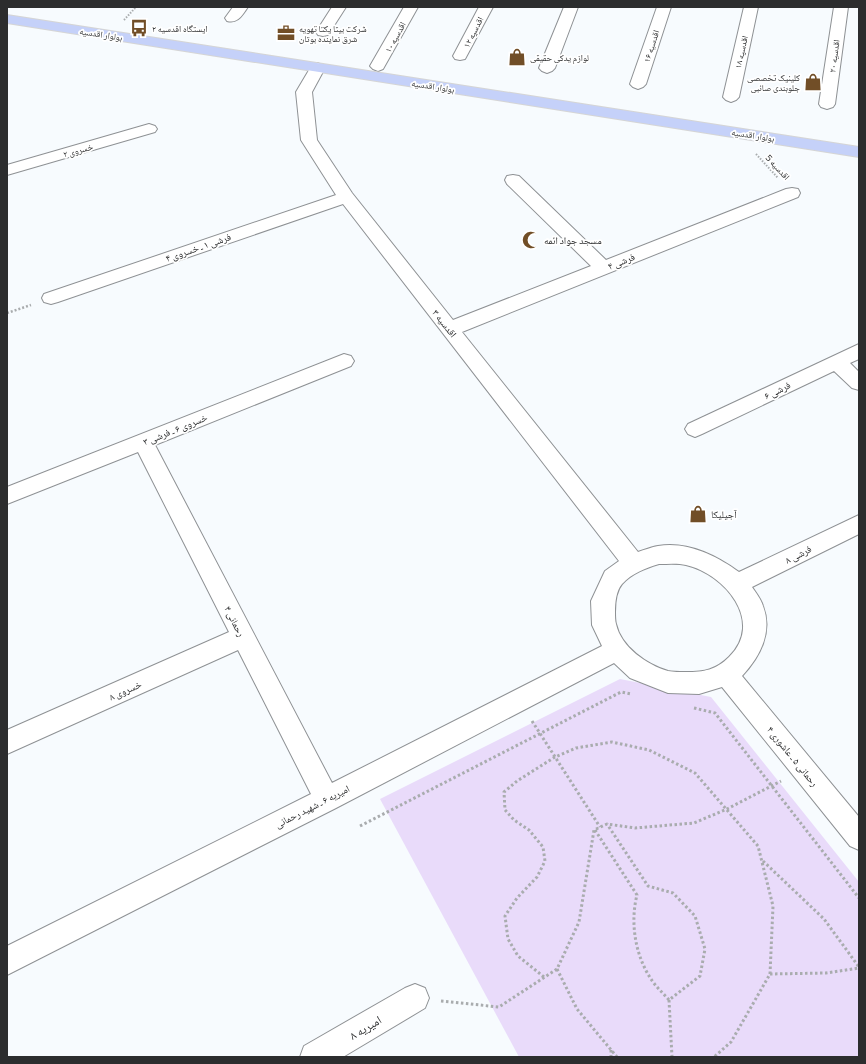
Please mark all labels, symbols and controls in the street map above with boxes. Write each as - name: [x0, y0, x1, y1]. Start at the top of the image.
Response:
- street label: اقدسیه ۱۲: [461, 15, 486, 49]
- bus stop icon: ایستگاه اقدسیه ۲: [129, 18, 149, 38]
- street label: اقدسیه ۱۰: [382, 20, 408, 54]
- place label: ایستگاه اقدسیه ۲: [152, 23, 207, 34]
- office icon: شرکت بیتا یکتا تهویه شرق نماینده بوتان: [276, 23, 296, 43]
- place label: شرکت بیتا یکتا تهویه شرق نماینده بوتان: [299, 23, 367, 44]
- street label: بولوار اقدسیه: [79, 25, 124, 43]
- street label: اقدسیه ۱۶: [641, 28, 662, 64]
- street label: اقدسیه ۱۸: [732, 35, 750, 69]
- street label: اقدسیه ۲۰: [826, 39, 842, 73]
- shop icon: لوازم یدکی حقیقی: [507, 47, 527, 67]
- place label: لوازم یدکی حقیقی: [530, 52, 589, 65]
- place label: کلینیک تخصصی جلوبندی صائبی: [747, 72, 800, 93]
- shop icon: کلینیک تخصصی جلوبندی صائبی: [803, 72, 823, 92]
- street label: بولوار اقدسیه: [411, 77, 456, 95]
- street label: بولوار اقدسیه: [731, 126, 776, 144]
- street label: خسروی ۲: [62, 140, 95, 160]
- street label: اقدسیه 5: [764, 152, 792, 182]
- street label: فرشی ۱ ـ خسروی ۴: [164, 230, 233, 265]
- mosque icon: مسجد جواد ائمه: [521, 230, 541, 250]
- place label: مسجد جواد ائمه: [544, 234, 602, 246]
- street label: فرشی ۴: [606, 250, 637, 273]
- street label: اقدسیه ۳: [430, 307, 460, 340]
- street label: فرشی ۶: [762, 378, 793, 402]
- street label: خسروی ۶ ـ فرشی ۳: [141, 410, 210, 448]
- shop icon: آجیلیکا: [688, 504, 708, 524]
- place label: آجیلیکا: [711, 508, 737, 520]
- street label: فرشی ۸: [783, 542, 814, 567]
- street label: رحمانی ۴: [221, 604, 248, 639]
- street label: خسروی ۸: [107, 677, 144, 703]
- street label: رحمانی ۵ ـ عاشوری ۴: [764, 723, 821, 789]
- street label: امیریه ۶ ـ شهید رحمانی: [273, 782, 352, 831]
- street label: امیریه ۸: [347, 1012, 384, 1043]

